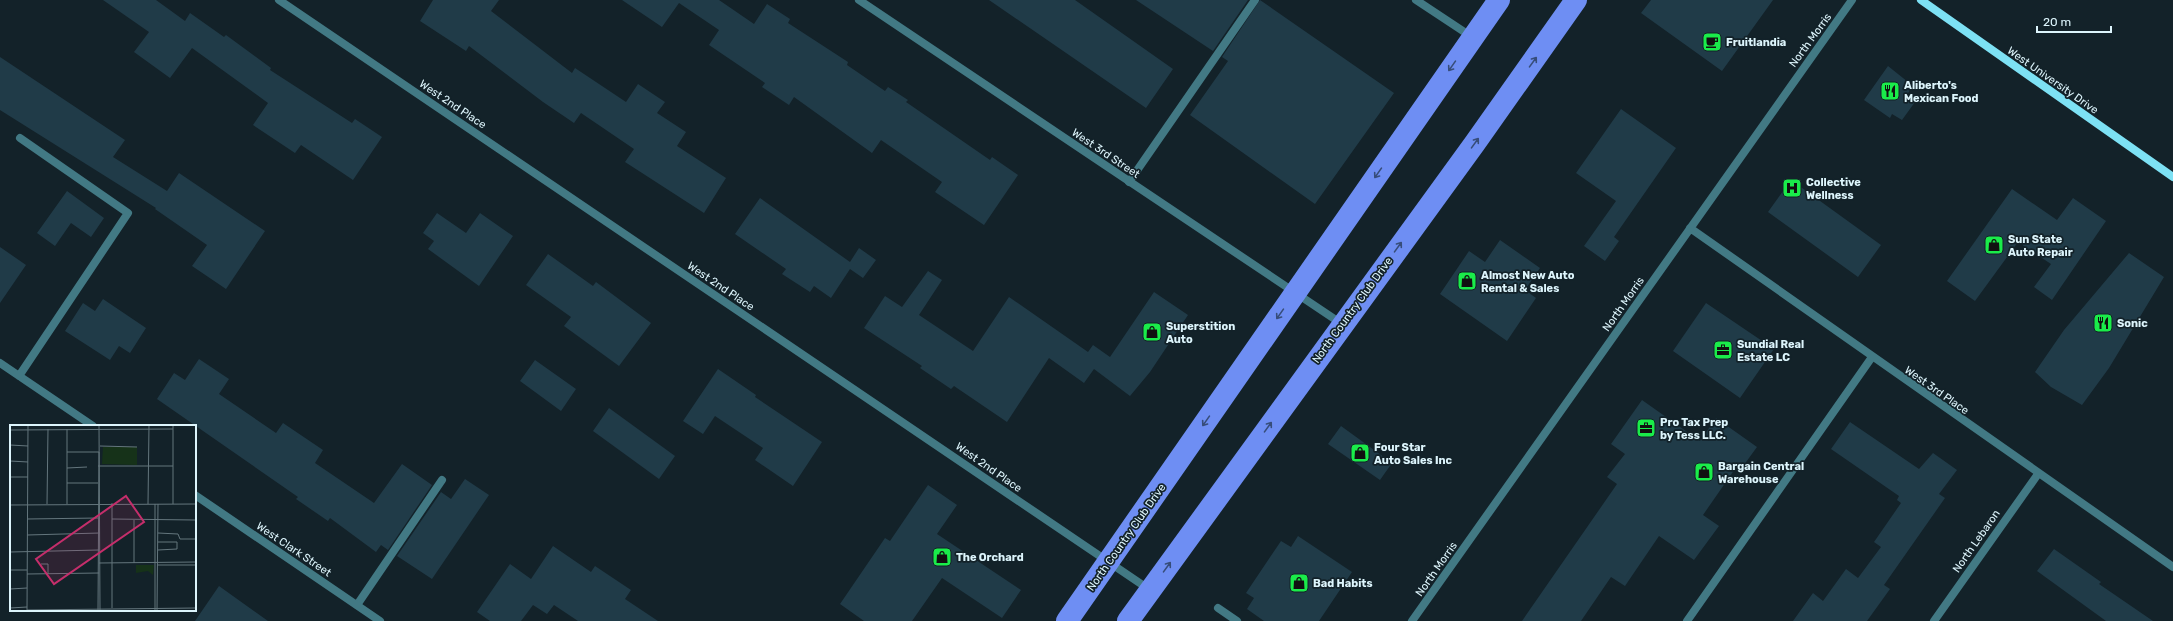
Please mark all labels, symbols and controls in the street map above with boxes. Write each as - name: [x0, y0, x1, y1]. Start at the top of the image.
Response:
- scale bar: [2037, 8, 2111, 34]
- street label: North Morris: [1786, 10, 1835, 70]
- text: 20 m: [2043, 15, 2071, 29]
- cafe icon: Fruitlandia: [1701, 31, 1723, 53]
- place label: Fruitlandia: [1726, 36, 1786, 49]
- street label: West University Drive: [2005, 44, 2101, 117]
- one-way arrow: [1529, 57, 1537, 68]
- one-way arrow: [1448, 60, 1456, 71]
- street label: West 2nd Place: [417, 77, 489, 132]
- place label: Aliberto's Mexican Food: [1904, 79, 1979, 105]
- restaurant icon: Aliberto's Mexican Food: [1879, 80, 1901, 102]
- street label: West 3rd Street: [1069, 126, 1143, 181]
- one-way arrow: [1471, 137, 1479, 148]
- one-way arrow: [1374, 167, 1382, 178]
- place label: Collective Wellness: [1806, 176, 1861, 202]
- hospital icon: Collective Wellness: [1781, 177, 1803, 199]
- place label: Sun State Auto Repair: [2008, 233, 2073, 259]
- shop icon: Sun State Auto Repair: [1983, 234, 2005, 256]
- one-way arrow: [1394, 242, 1402, 253]
- street label: North Country Club Drive: [1310, 255, 1395, 366]
- street label: West 2nd Place: [685, 259, 757, 314]
- place label: Almost New Auto Rental & Sales: [1481, 269, 1575, 295]
- shop icon: Almost New Auto Rental & Sales: [1456, 270, 1478, 292]
- street label: North Morris: [1600, 274, 1647, 334]
- one-way arrow: [1276, 308, 1284, 319]
- restaurant icon: Sonic: [2092, 312, 2114, 334]
- place label: Sonic: [2117, 317, 2148, 330]
- place label: Superstition Auto: [1166, 320, 1235, 346]
- shop icon: Superstition Auto: [1141, 321, 1163, 343]
- place label: Sundial Real Estate LC: [1737, 338, 1804, 364]
- office icon: Sundial Real Estate LC: [1712, 339, 1734, 361]
- street label: West 3rd Place: [1902, 363, 1971, 417]
- one-way arrow: [1202, 415, 1210, 426]
- place label: Pro Tax Prep by Tess LLC.: [1660, 416, 1728, 442]
- office icon: Pro Tax Prep by Tess LLC.: [1635, 417, 1657, 439]
- one-way arrow: [1264, 421, 1272, 432]
- inset map: [10, 425, 196, 611]
- street label: West 2nd Place: [953, 440, 1024, 495]
- place label: Four Star Auto Sales Inc: [1374, 441, 1453, 467]
- shop icon: Four Star Auto Sales Inc: [1349, 442, 1371, 464]
- place label: Bargain Central Warehouse: [1718, 460, 1804, 486]
- shop icon: Bargain Central Warehouse: [1693, 461, 1715, 483]
- street label: North Country Club Drive: [1084, 481, 1168, 593]
- street label: North Lebaron: [1950, 507, 2003, 575]
- street label: West Clark Street: [254, 520, 334, 580]
- street label: North Morris: [1413, 539, 1460, 599]
- shop icon: The Orchard: [931, 546, 953, 568]
- place label: The Orchard: [956, 551, 1024, 564]
- one-way arrow: [1163, 561, 1171, 572]
- shop icon: Bad Habits: [1288, 572, 1310, 594]
- place label: Bad Habits: [1313, 577, 1373, 590]

